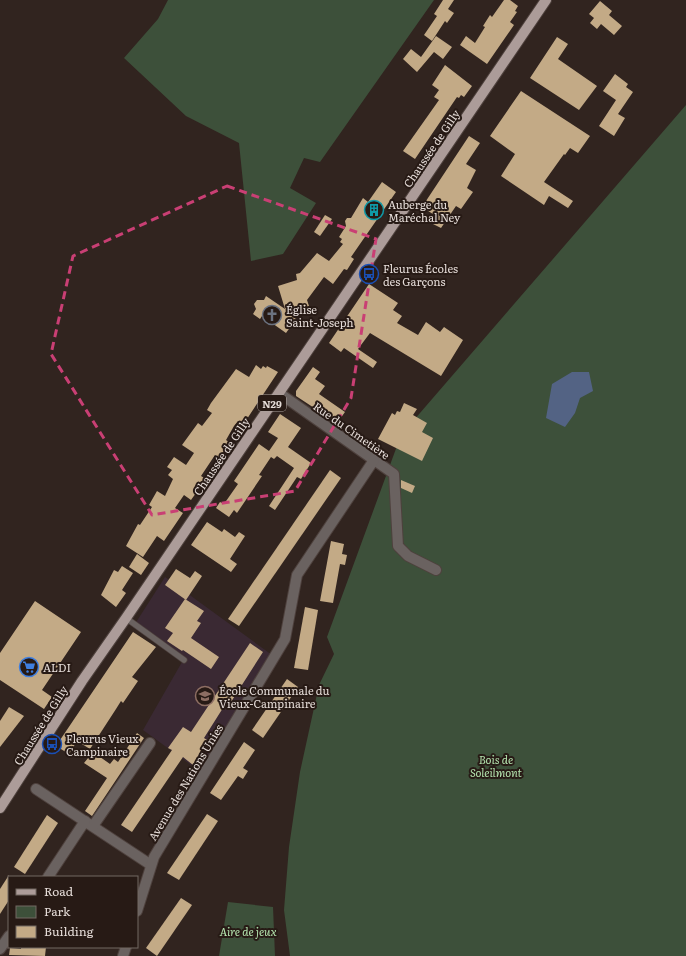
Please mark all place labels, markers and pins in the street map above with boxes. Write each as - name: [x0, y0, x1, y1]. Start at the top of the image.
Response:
- place label: Auberge du Maréchal Ney: [388, 196, 461, 225]
- building icon: Auberge du Maréchal Ney: [363, 199, 385, 221]
- place label: Fleurus Écoles des Garçons: [383, 260, 458, 289]
- bus stop icon: Fleurus Écoles des Garçons: [358, 263, 380, 285]
- place label: Église Saint-Joseph: [286, 301, 354, 330]
- church icon: Église Saint-Joseph: [261, 304, 283, 326]
- supermarket icon: ALDI: [18, 656, 40, 678]
- place label: ALDI: [43, 659, 71, 675]
- place label: École Communale du Vieux-Campinaire: [219, 682, 329, 711]
- school or university icon: École Communale du Vieux-Campinaire: [194, 685, 216, 707]
- place label: Fleurus Vieux Campinaire: [66, 730, 139, 759]
- bus stop icon: Fleurus Vieux Campinaire: [41, 733, 63, 755]

